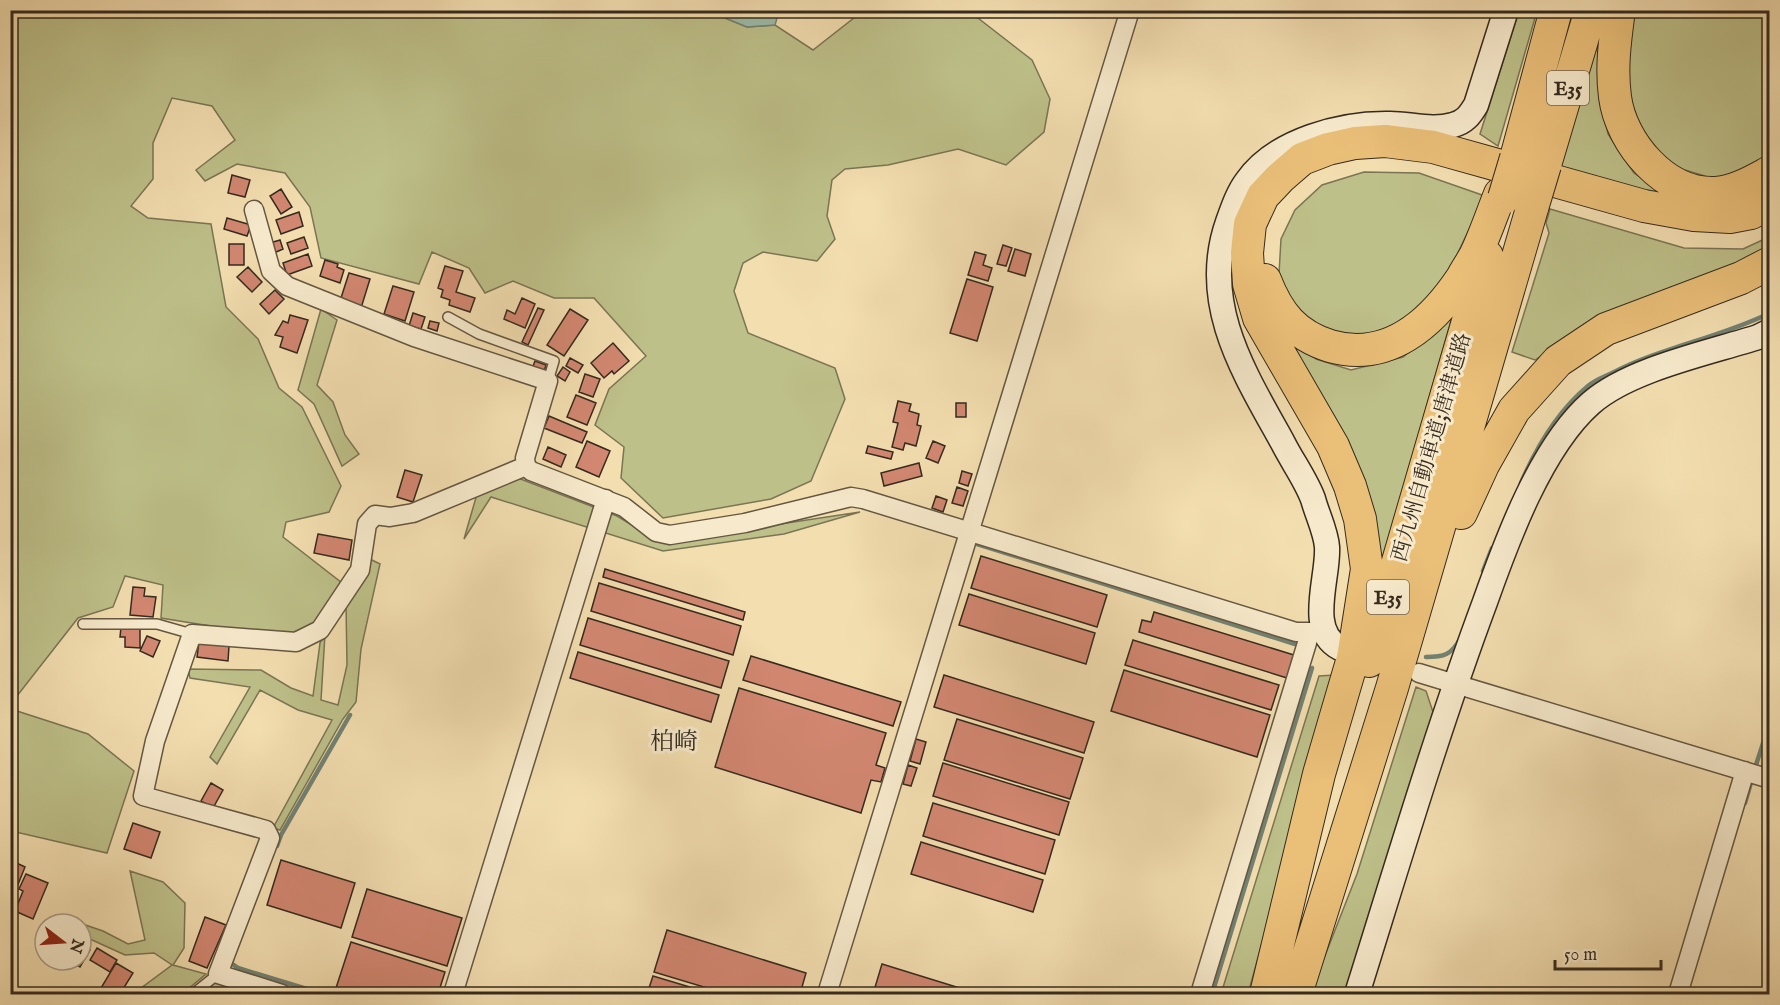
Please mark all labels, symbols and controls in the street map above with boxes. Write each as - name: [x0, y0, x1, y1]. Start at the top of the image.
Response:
- road number: E35: [1547, 71, 1589, 105]
- street label: 西九州自動車道;唐津道路: [1387, 330, 1478, 565]
- road number: E35: [1367, 580, 1409, 614]
- district label: 柏崎: [650, 727, 698, 758]
- north arrow: [33, 912, 93, 972]
- scale bar: [1555, 933, 1662, 971]
- text: N: [64, 935, 87, 955]
- text: 50 m: [1564, 944, 1597, 967]

